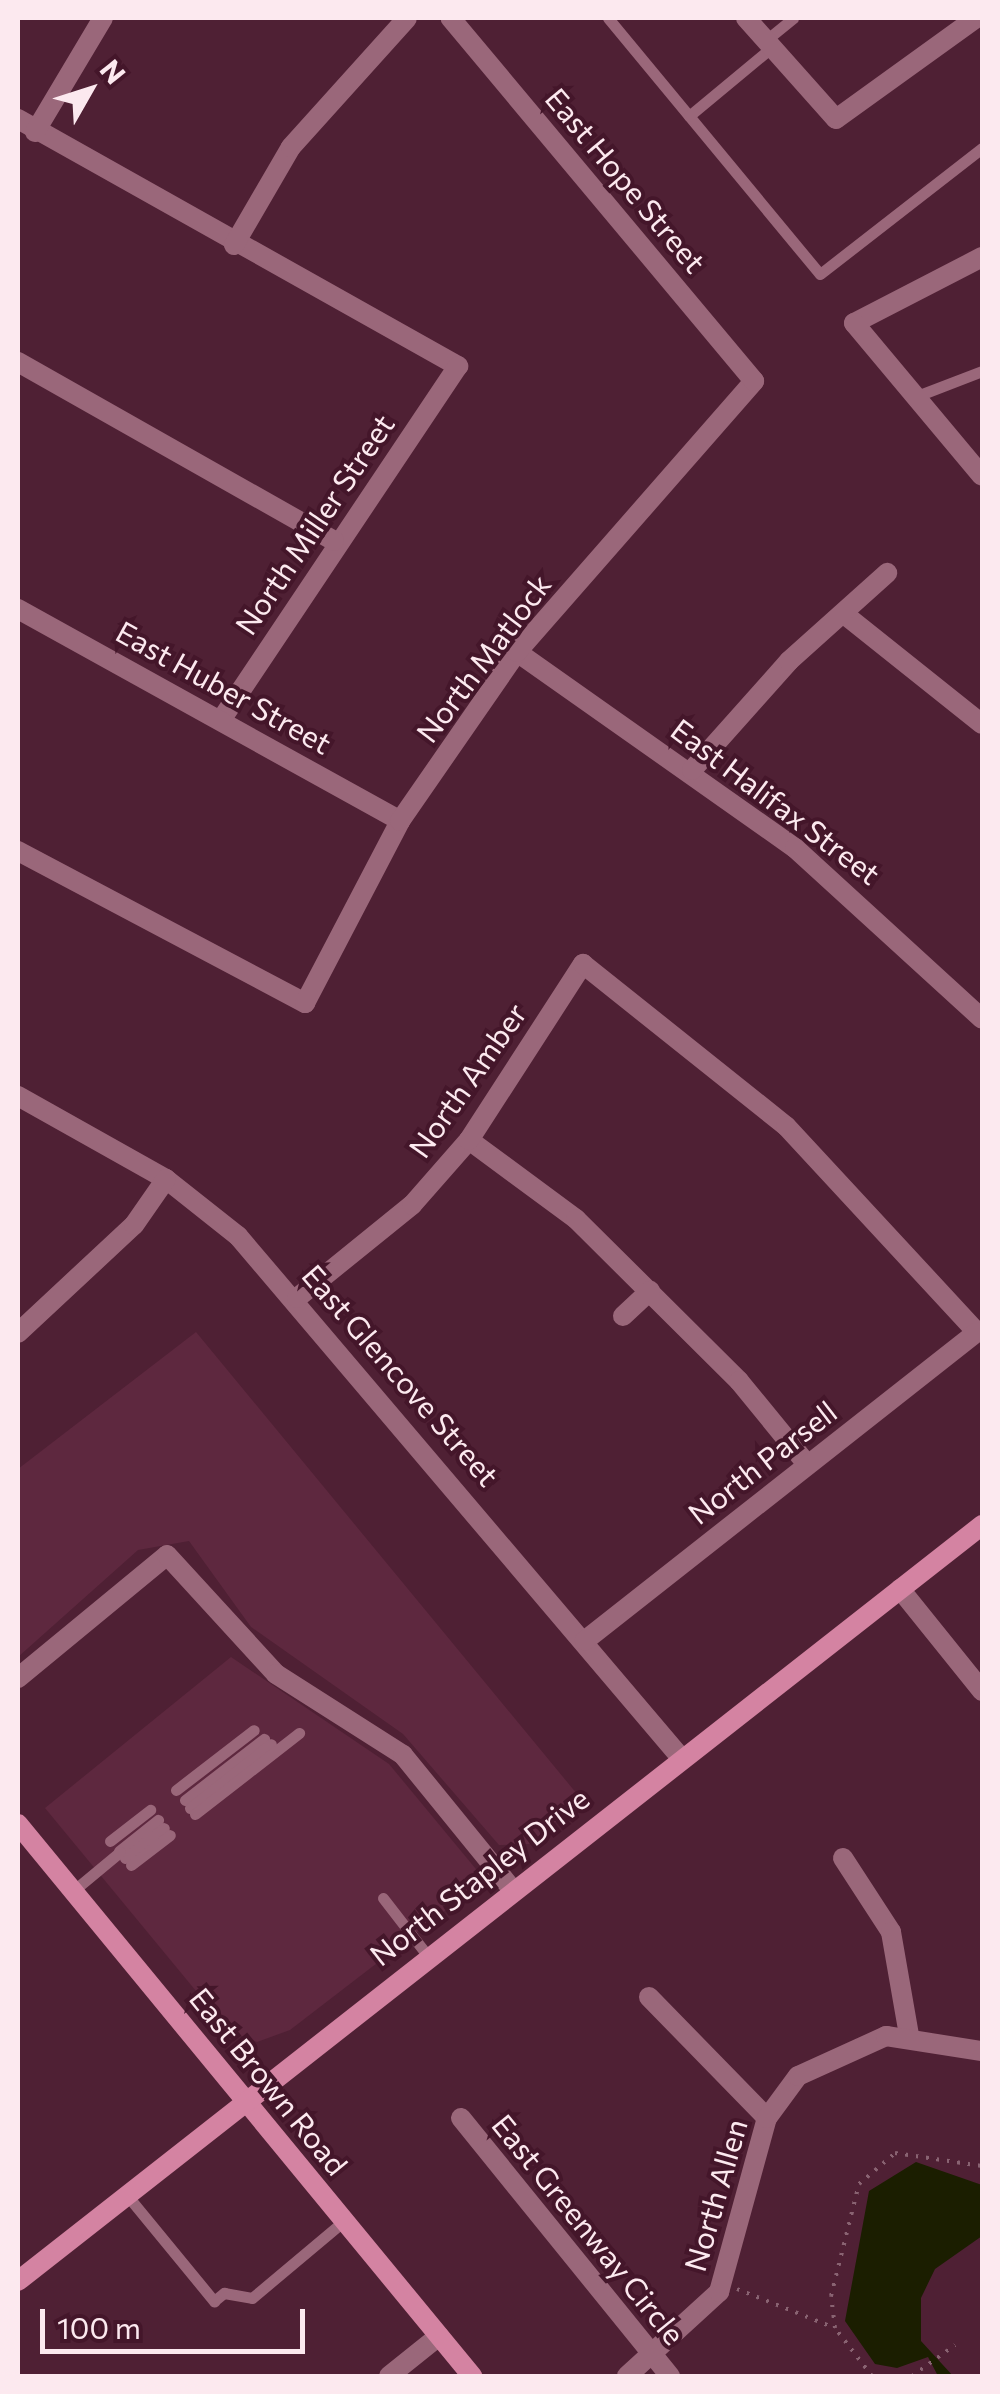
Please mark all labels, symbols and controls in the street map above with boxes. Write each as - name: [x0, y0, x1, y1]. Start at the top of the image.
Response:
- north arrow: [40, 40, 140, 140]
- text: N: [93, 52, 133, 90]
- street label: East Hope Street: [538, 80, 714, 280]
- street label: North Miller Street: [227, 407, 401, 641]
- street label: North Matlock: [408, 567, 558, 749]
- street label: East Huber Street: [110, 613, 338, 761]
- street label: East Halifax Street: [664, 711, 888, 891]
- street label: North Amber: [401, 996, 533, 1164]
- street label: East Glencove Street: [295, 1257, 507, 1493]
- street label: North Parsell: [681, 1393, 843, 1531]
- street label: North Stapley Drive: [362, 1779, 596, 1973]
- street label: East Brown Road: [183, 1980, 355, 2182]
- street label: East Greenway Circle: [485, 2107, 693, 2351]
- street label: North Allen: [676, 2115, 754, 2275]
- scale bar: [45, 2289, 310, 2351]
- text: 100 m: [57, 2308, 141, 2345]

